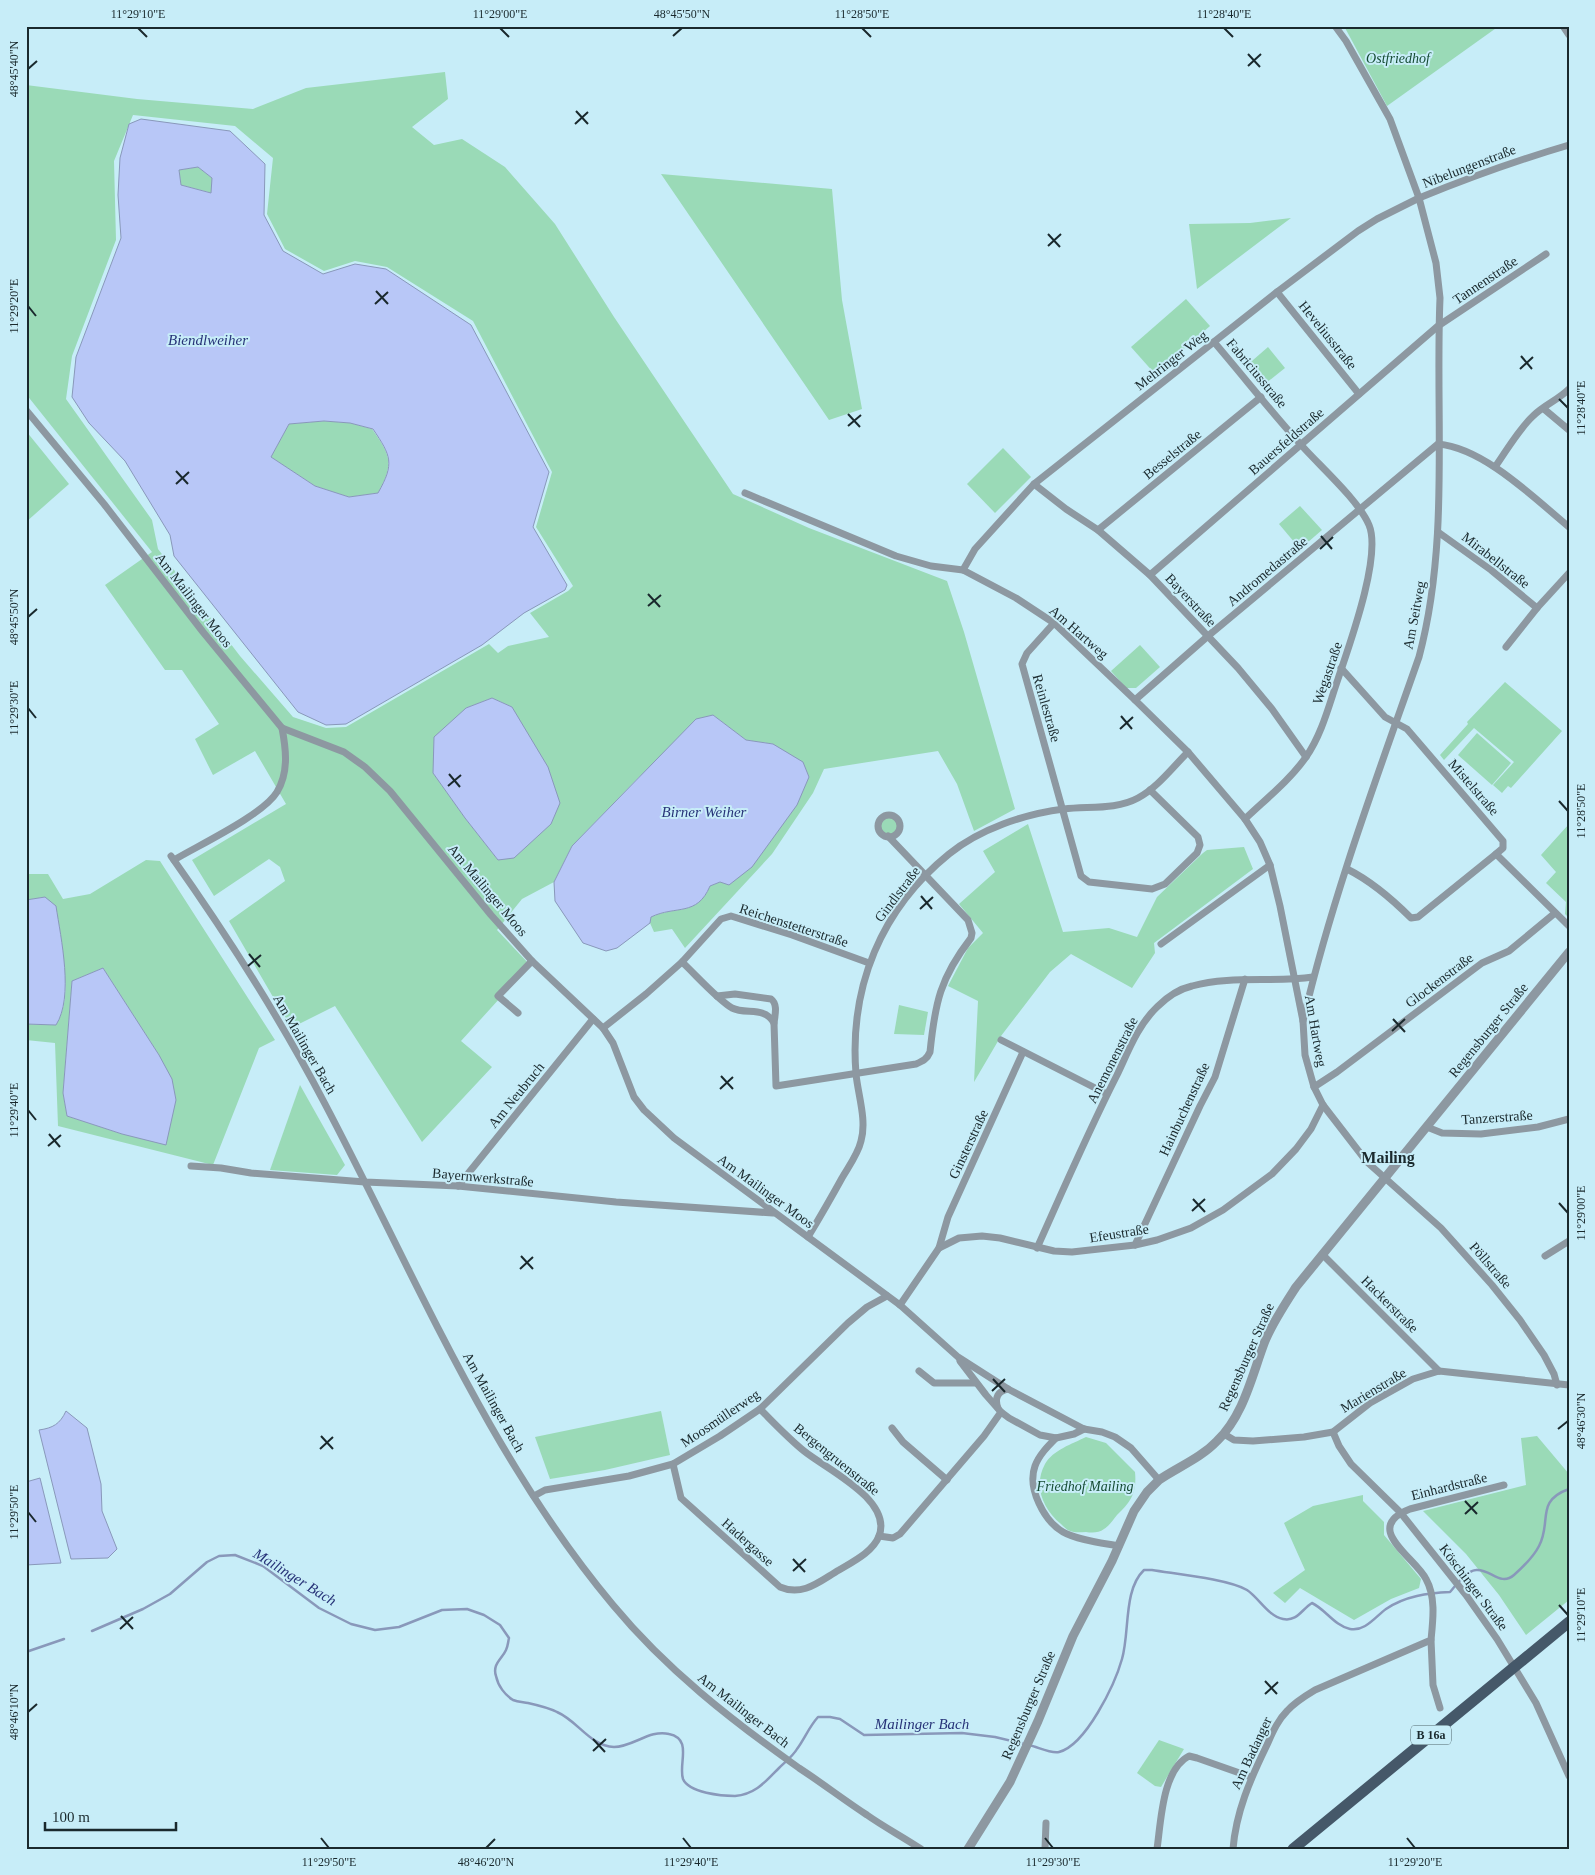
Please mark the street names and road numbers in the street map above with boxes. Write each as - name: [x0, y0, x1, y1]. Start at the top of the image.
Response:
- street label: Nibelungenstraße: [1420, 142, 1518, 191]
- street label: Tannenstraße: [1450, 253, 1520, 307]
- street label: Heveliusstraße: [1296, 298, 1360, 372]
- street label: Mehringer Weg: [1132, 328, 1210, 393]
- street label: Fabriciusstraße: [1223, 336, 1290, 411]
- street label: Bauersfeldstraße: [1246, 405, 1327, 478]
- street label: Besselstraße: [1140, 427, 1204, 482]
- street label: Mirabellstraße: [1459, 529, 1532, 591]
- street label: Andromedastraße: [1224, 534, 1310, 609]
- street label: Am Mailinger Moos: [152, 550, 235, 650]
- street label: Bayerstraße: [1162, 571, 1219, 630]
- street label: Am Seitweg: [1400, 579, 1428, 651]
- street label: Am Hartweg: [1046, 603, 1111, 662]
- street label: Wegastraße: [1310, 640, 1345, 706]
- street label: Reinlestraße: [1030, 672, 1063, 744]
- street label: Mistelstraße: [1445, 756, 1502, 818]
- street label: Am Mailinger Moos: [445, 841, 530, 939]
- street label: Gindlstraße: [872, 864, 923, 925]
- street label: Reichenstetterstraße: [738, 901, 850, 950]
- street label: Glockenstraße: [1402, 950, 1476, 1011]
- street label: Regensburger Straße: [1446, 980, 1531, 1080]
- street label: Am Mailinger Bach: [270, 992, 339, 1096]
- street label: Am Hartweg: [1302, 994, 1329, 1068]
- street label: Anemonenstraße: [1084, 1015, 1141, 1106]
- street label: Am Neubruch: [485, 1060, 547, 1131]
- street label: Hainbuchenstraße: [1156, 1060, 1213, 1158]
- street label: Ginsterstraße: [946, 1107, 991, 1181]
- street label: Tanzerstraße: [1461, 1108, 1533, 1127]
- street label: Am Mailinger Moos: [715, 1152, 817, 1231]
- street label: Bayernwerkstraße: [432, 1166, 534, 1189]
- street label: Efeustraße: [1088, 1221, 1150, 1246]
- street label: Pöllstraße: [1467, 1239, 1515, 1291]
- street label: Hackerstraße: [1358, 1273, 1421, 1336]
- street label: Regensburger Straße: [1216, 1301, 1277, 1414]
- street label: Am Mailinger Bach: [460, 1350, 527, 1455]
- street label: Marienstraße: [1338, 1365, 1409, 1416]
- street label: Moosmüllerweg: [678, 1387, 763, 1450]
- street label: Bergengruenstraße: [791, 1420, 882, 1498]
- street label: Einhardstraße: [1410, 1470, 1489, 1503]
- street label: Hadergasse: [719, 1515, 777, 1569]
- street label: Köschinger Straße: [1436, 1541, 1511, 1633]
- street label: Regensburger Straße: [999, 1649, 1058, 1762]
- street label: Am Mailinger Bach: [695, 1670, 792, 1751]
- street label: Am Badanger: [1228, 1714, 1275, 1792]
- road number: B 16a: [1411, 1726, 1451, 1744]

